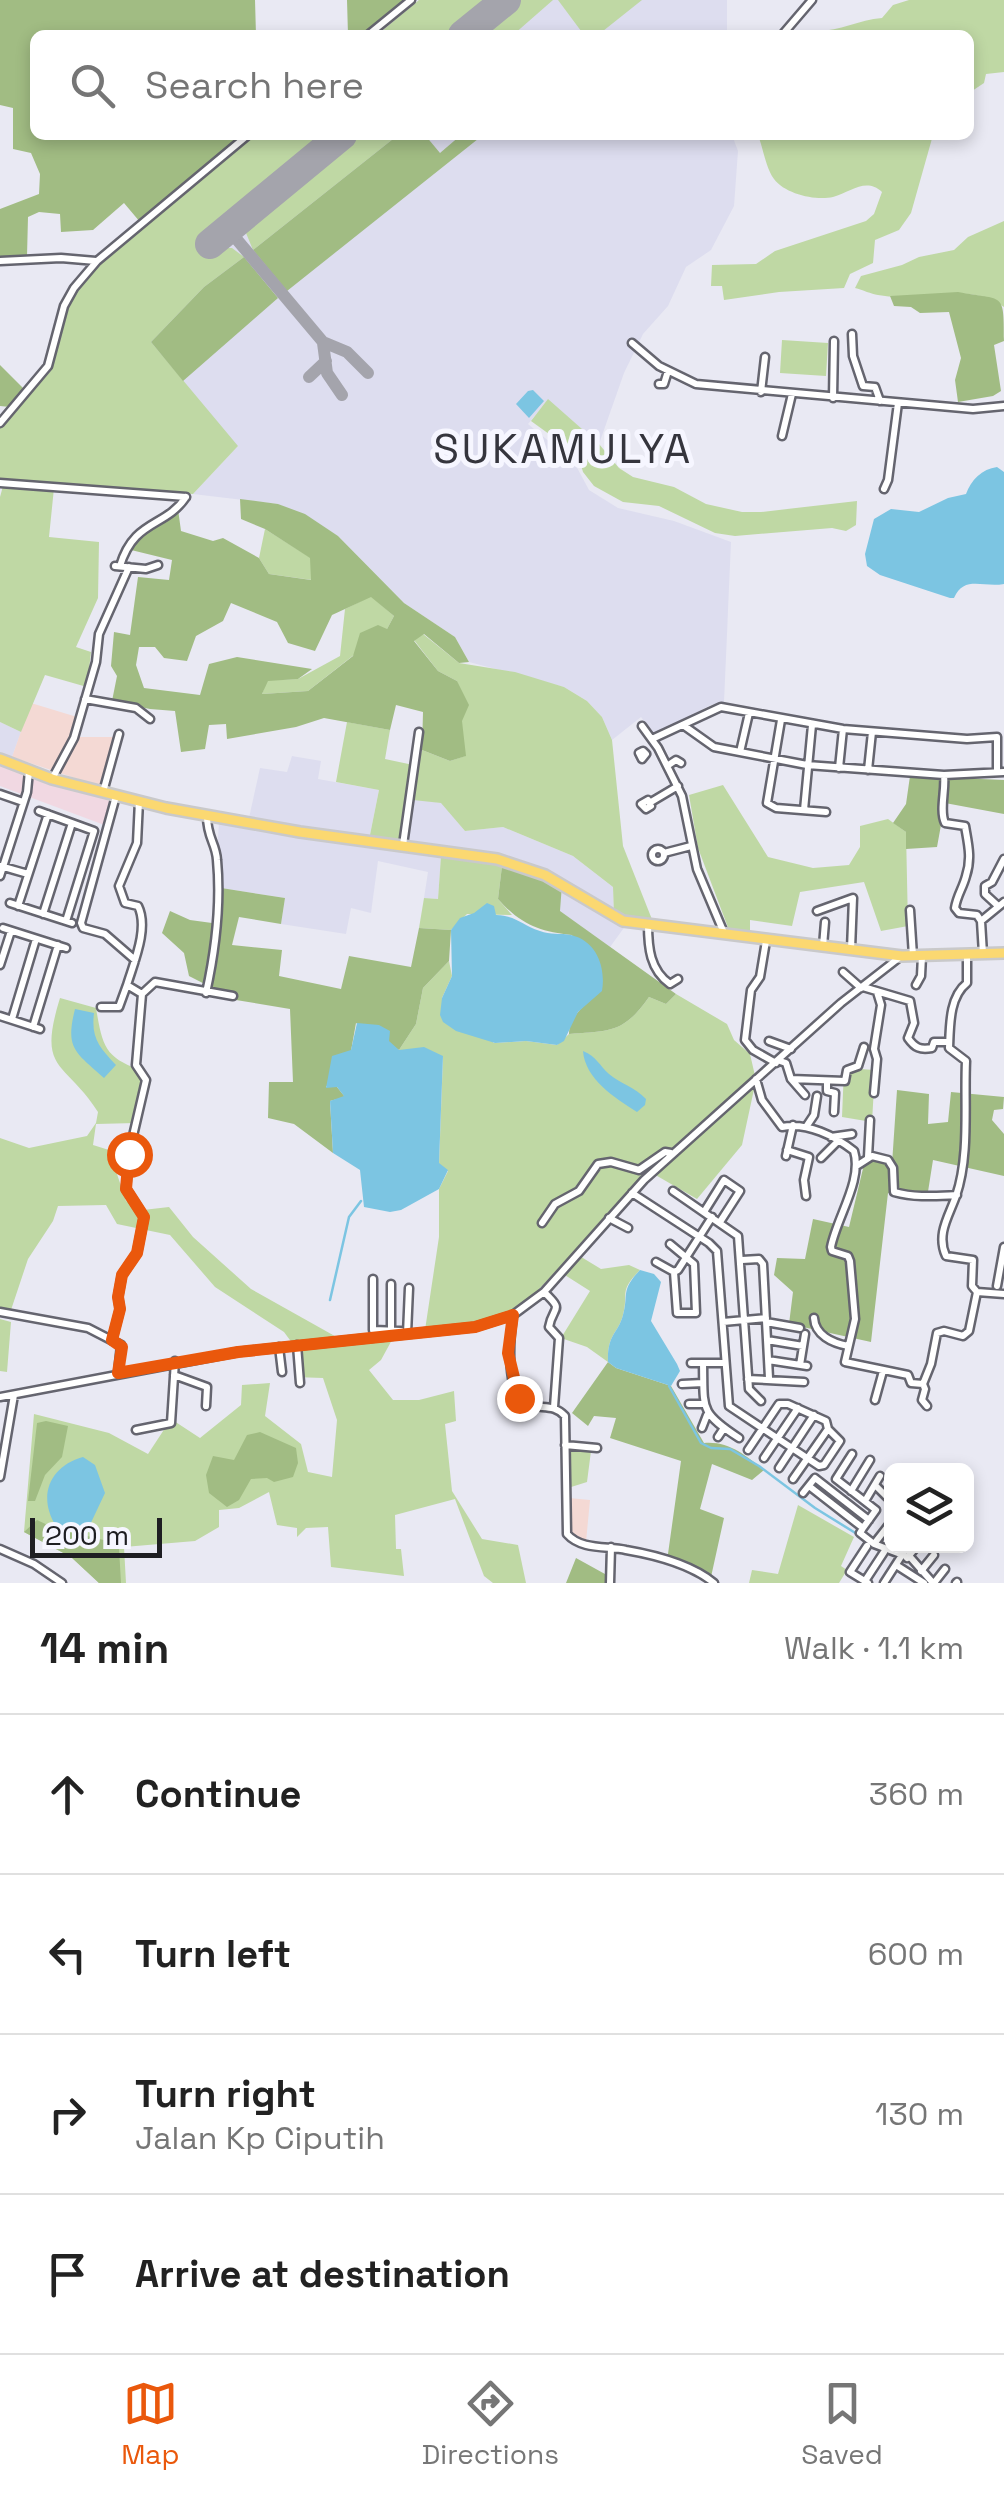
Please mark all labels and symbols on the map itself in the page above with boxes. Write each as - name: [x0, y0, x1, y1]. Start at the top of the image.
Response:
- district label: SUKAMULYA: [433, 422, 693, 475]
- route start: [107, 1132, 153, 1178]
- route end: [497, 1376, 543, 1422]
- scale bar: [30, 1513, 162, 1558]

